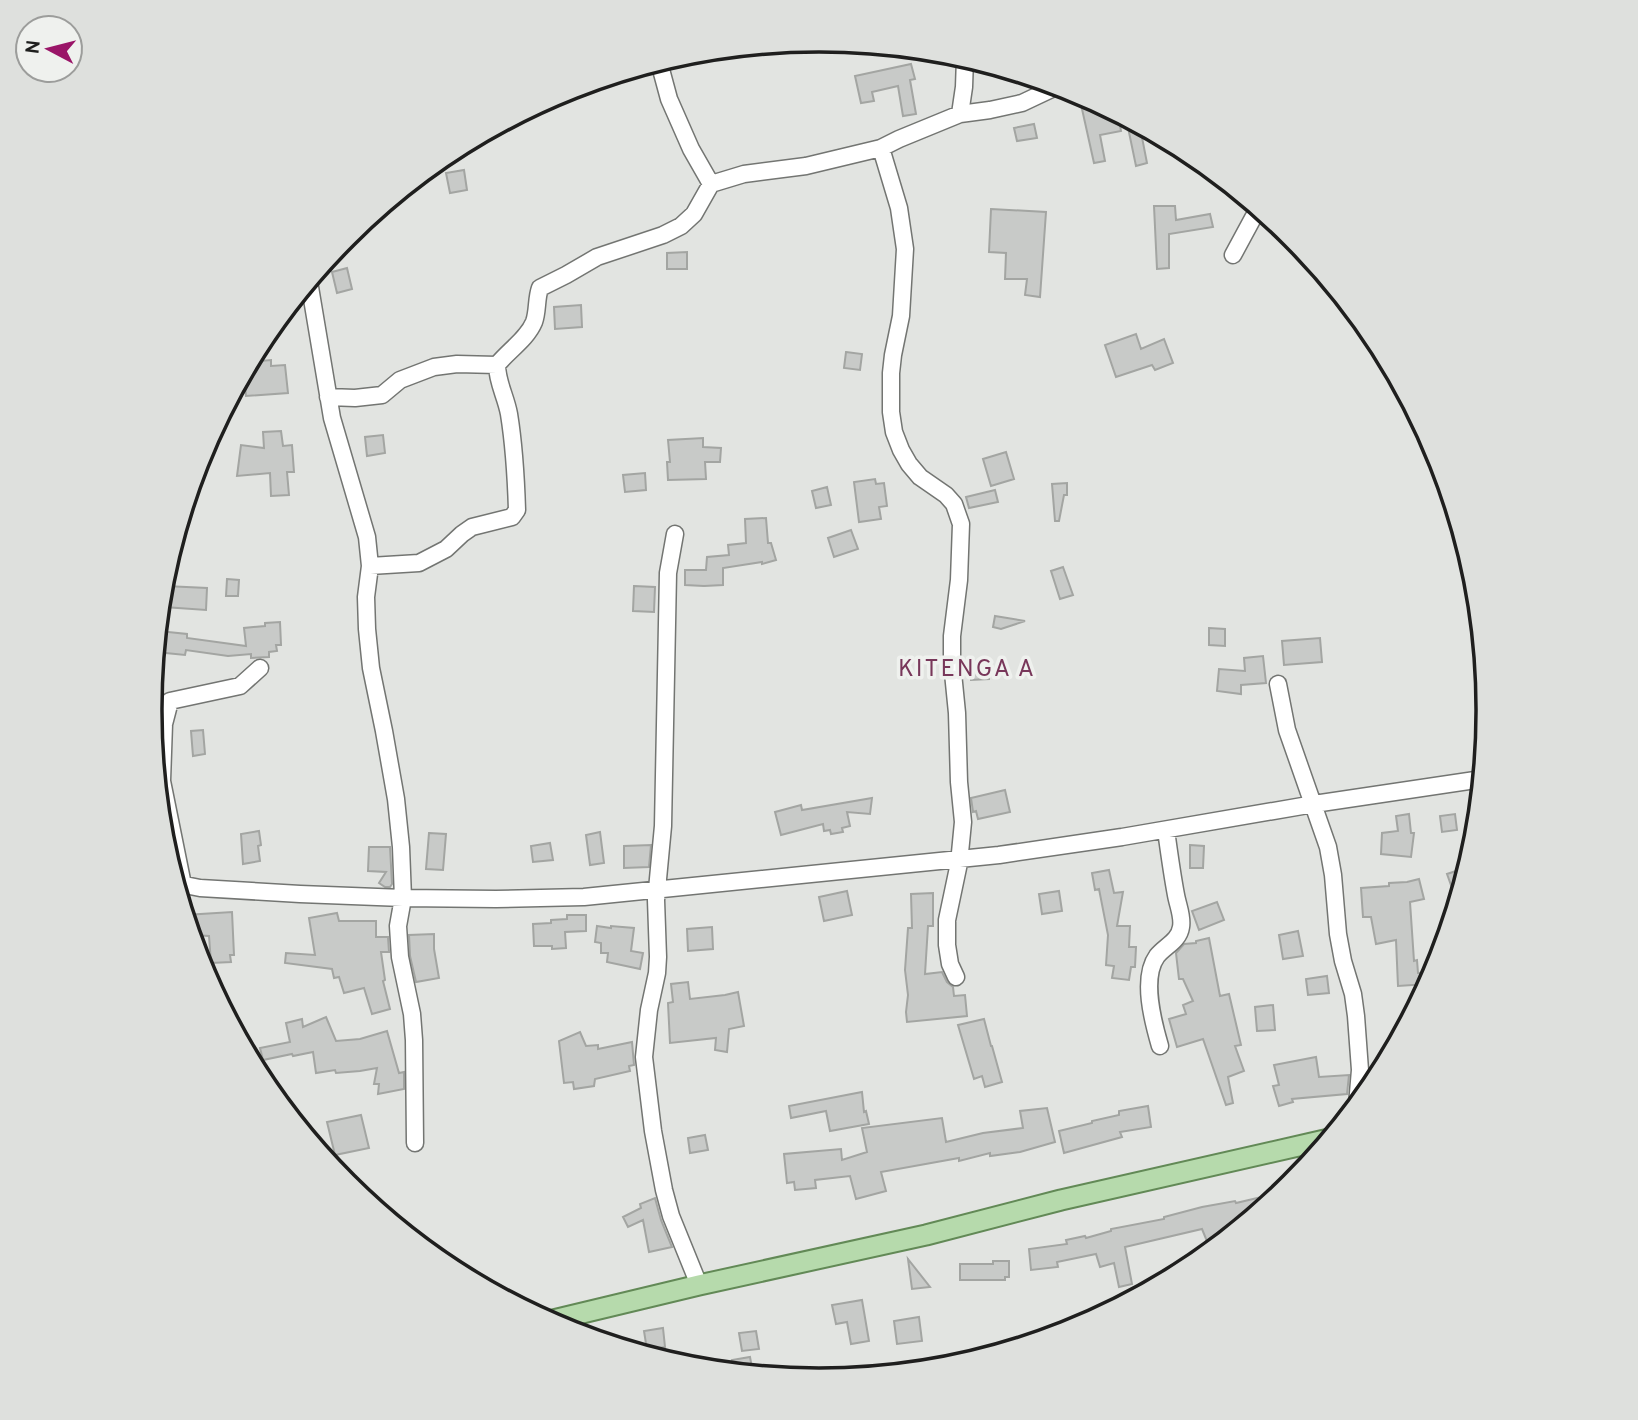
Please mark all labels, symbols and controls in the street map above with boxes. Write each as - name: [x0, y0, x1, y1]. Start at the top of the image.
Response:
- north arrow: [14, 14, 84, 84]
- text: N: [21, 39, 47, 55]
- district label: KITENGA A: [898, 655, 1036, 685]

